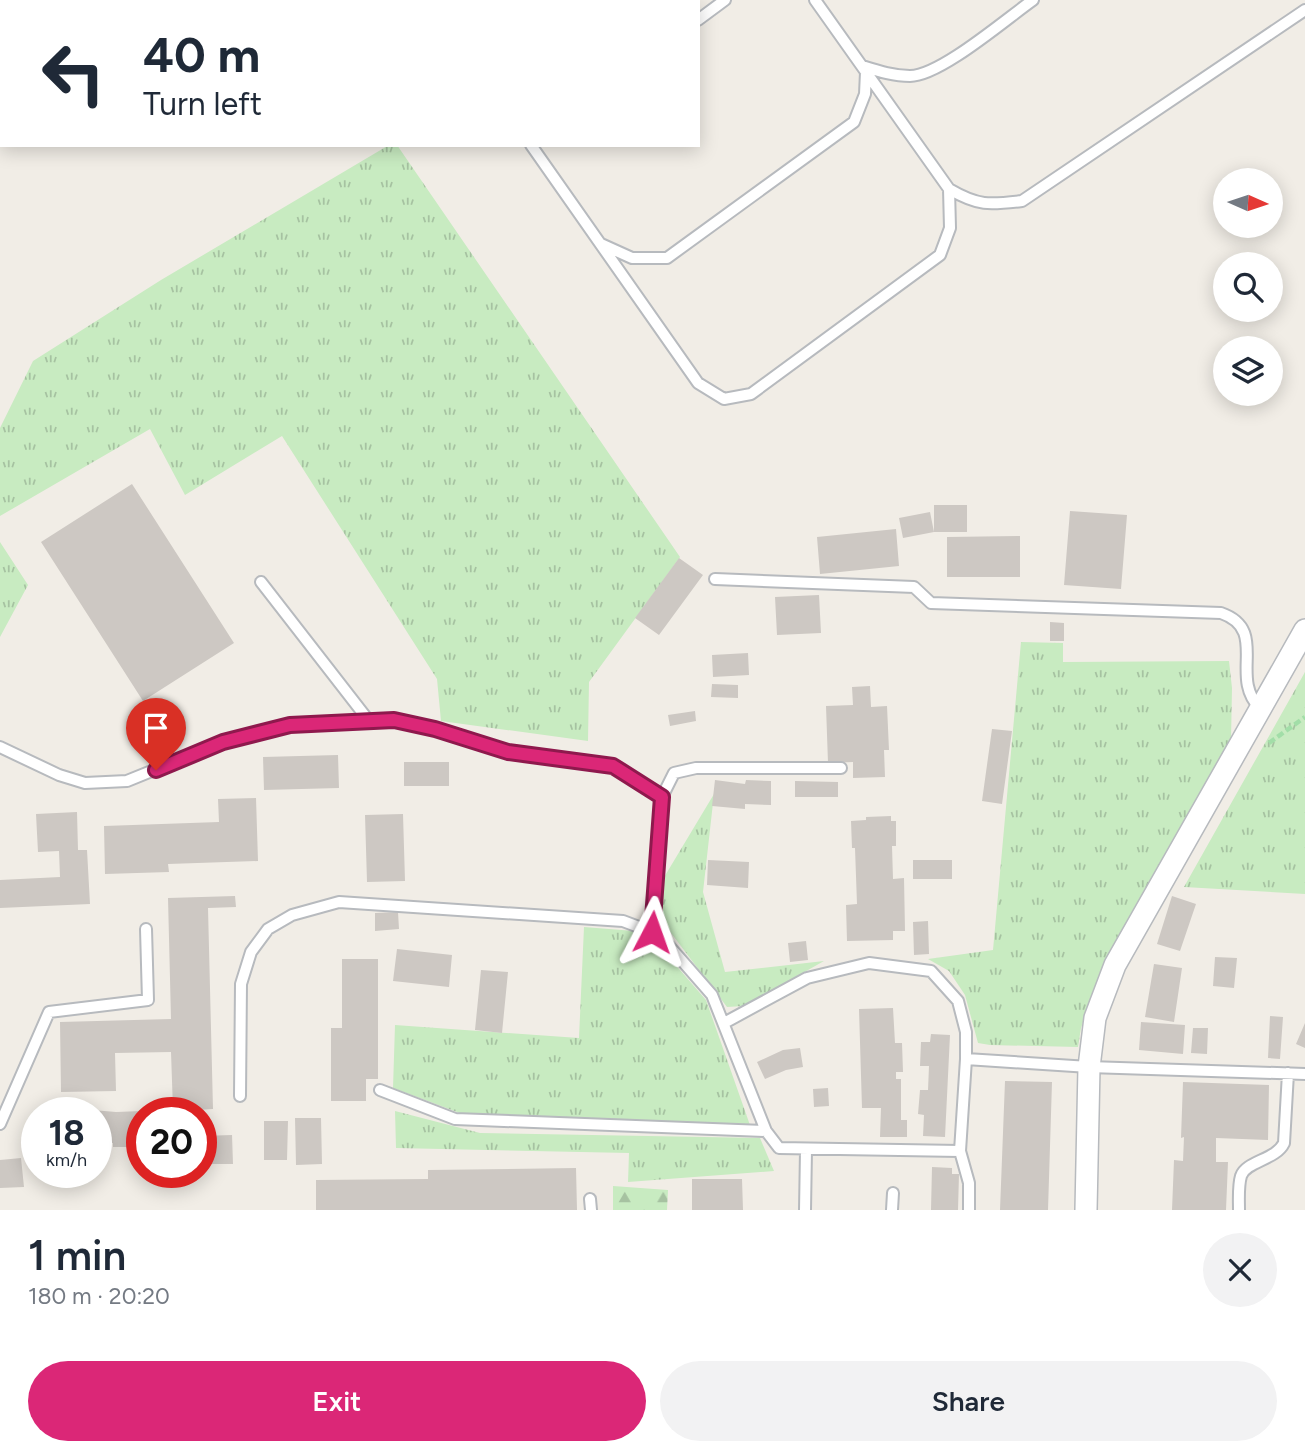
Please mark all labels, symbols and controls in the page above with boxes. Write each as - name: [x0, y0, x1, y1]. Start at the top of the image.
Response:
- text: 40 m: [143, 25, 260, 84]
- icon: left: [28, 28, 119, 119]
- text: Turn left: [143, 85, 262, 123]
- north arrow: [1213, 168, 1283, 238]
- map controls: [1213, 168, 1283, 406]
- button: search: [1213, 252, 1283, 322]
- button: layers: [1213, 336, 1283, 406]
- pin: [126, 698, 186, 770]
- icon: arrive: [137, 709, 175, 747]
- position arrow: [615, 895, 689, 969]
- speed limit sign: 20: [126, 1097, 217, 1188]
- text: 18: [48, 1112, 85, 1154]
- text: km/h: [46, 1149, 87, 1171]
- text: 1 min: [28, 1230, 126, 1281]
- button: close: [1203, 1233, 1277, 1307]
- text: 180 m · 20:20: [28, 1282, 170, 1310]
- button: Exit: [28, 1361, 646, 1441]
- button: Share: [660, 1361, 1277, 1441]

